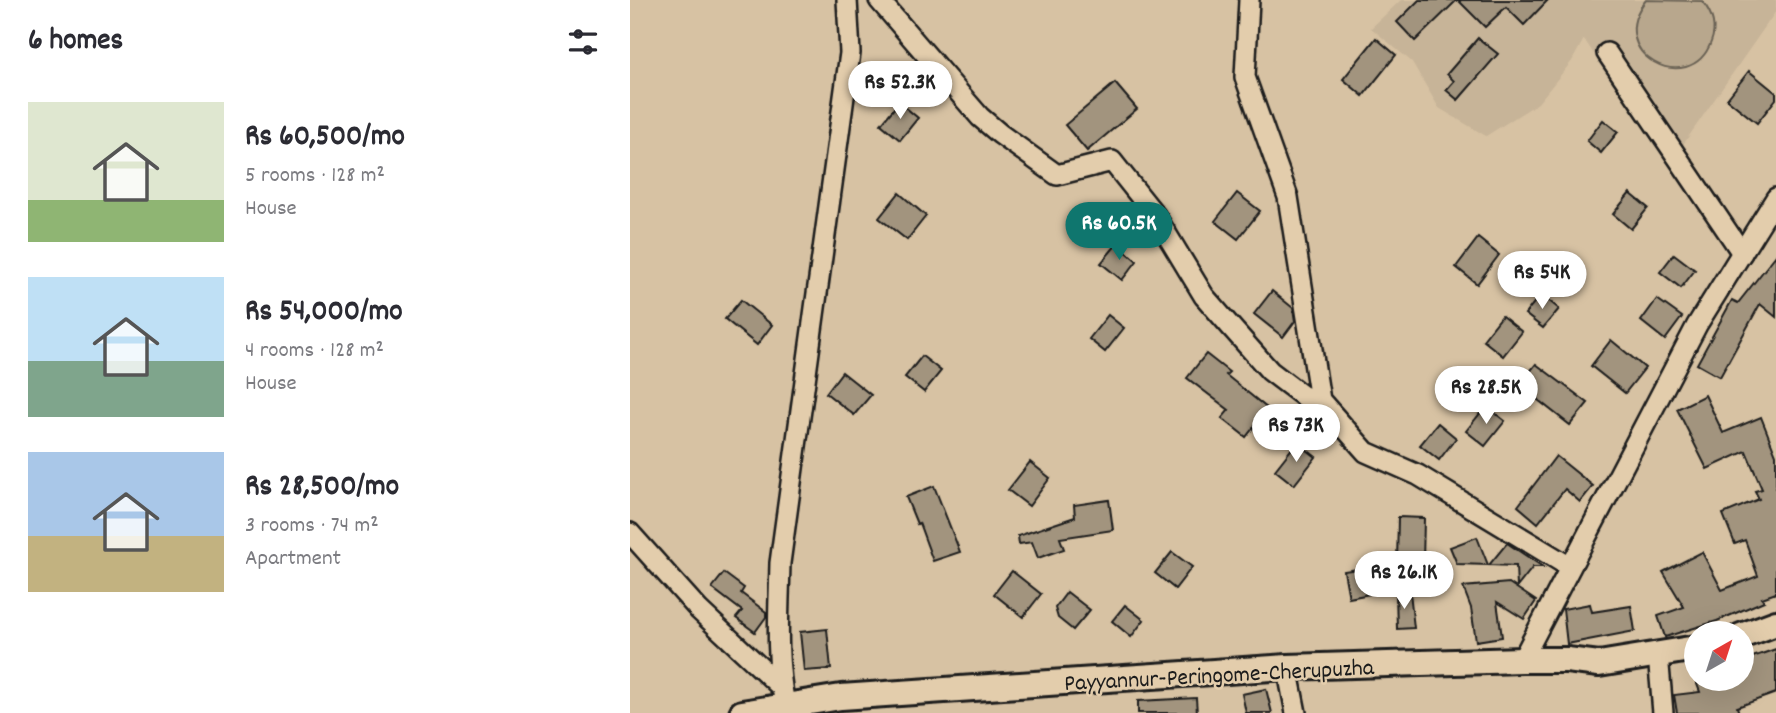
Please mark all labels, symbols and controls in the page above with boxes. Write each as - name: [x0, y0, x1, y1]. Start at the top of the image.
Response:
- text: 6 homes: [28, 21, 123, 64]
- icon: filters: [564, 23, 602, 61]
- pin: Rs 52.3K: [828, 61, 972, 121]
- text: Rs 52.3K: [864, 67, 936, 100]
- text: Rs 60,500/mo: [245, 117, 405, 160]
- icon: home: [84, 130, 168, 214]
- text: 5 rooms · 128 m²: [245, 160, 385, 193]
- text: House: [245, 193, 297, 226]
- pin: Rs 60.5K: [1047, 202, 1191, 262]
- text: Rs 60.5K: [1081, 208, 1157, 241]
- pin: Rs 54K: [1485, 252, 1599, 311]
- text: Rs 54K: [1514, 257, 1570, 290]
- text: Rs 54,000/mo: [245, 292, 403, 335]
- icon: home: [84, 305, 168, 389]
- text: 4 rooms · 128 m²: [245, 335, 384, 368]
- pin: Rs 28.5K: [1414, 366, 1558, 426]
- text: House: [245, 368, 297, 401]
- text: Rs 28.5K: [1451, 372, 1521, 405]
- pin: Rs 73K: [1239, 405, 1353, 464]
- text: Rs 73K: [1268, 410, 1324, 443]
- text: Rs 28,500/mo: [245, 467, 399, 510]
- icon: home: [84, 480, 168, 564]
- text: 3 rooms · 74 m²: [245, 510, 379, 543]
- text: Apartment: [245, 543, 341, 576]
- pin: Rs 26.1K: [1332, 552, 1476, 611]
- text: Rs 26.1K: [1371, 557, 1437, 590]
- north arrow: [1684, 621, 1754, 691]
- map controls: [1684, 621, 1754, 691]
- street label: Payyannur-Peringome-Cherupuzha: [1063, 652, 1376, 702]

